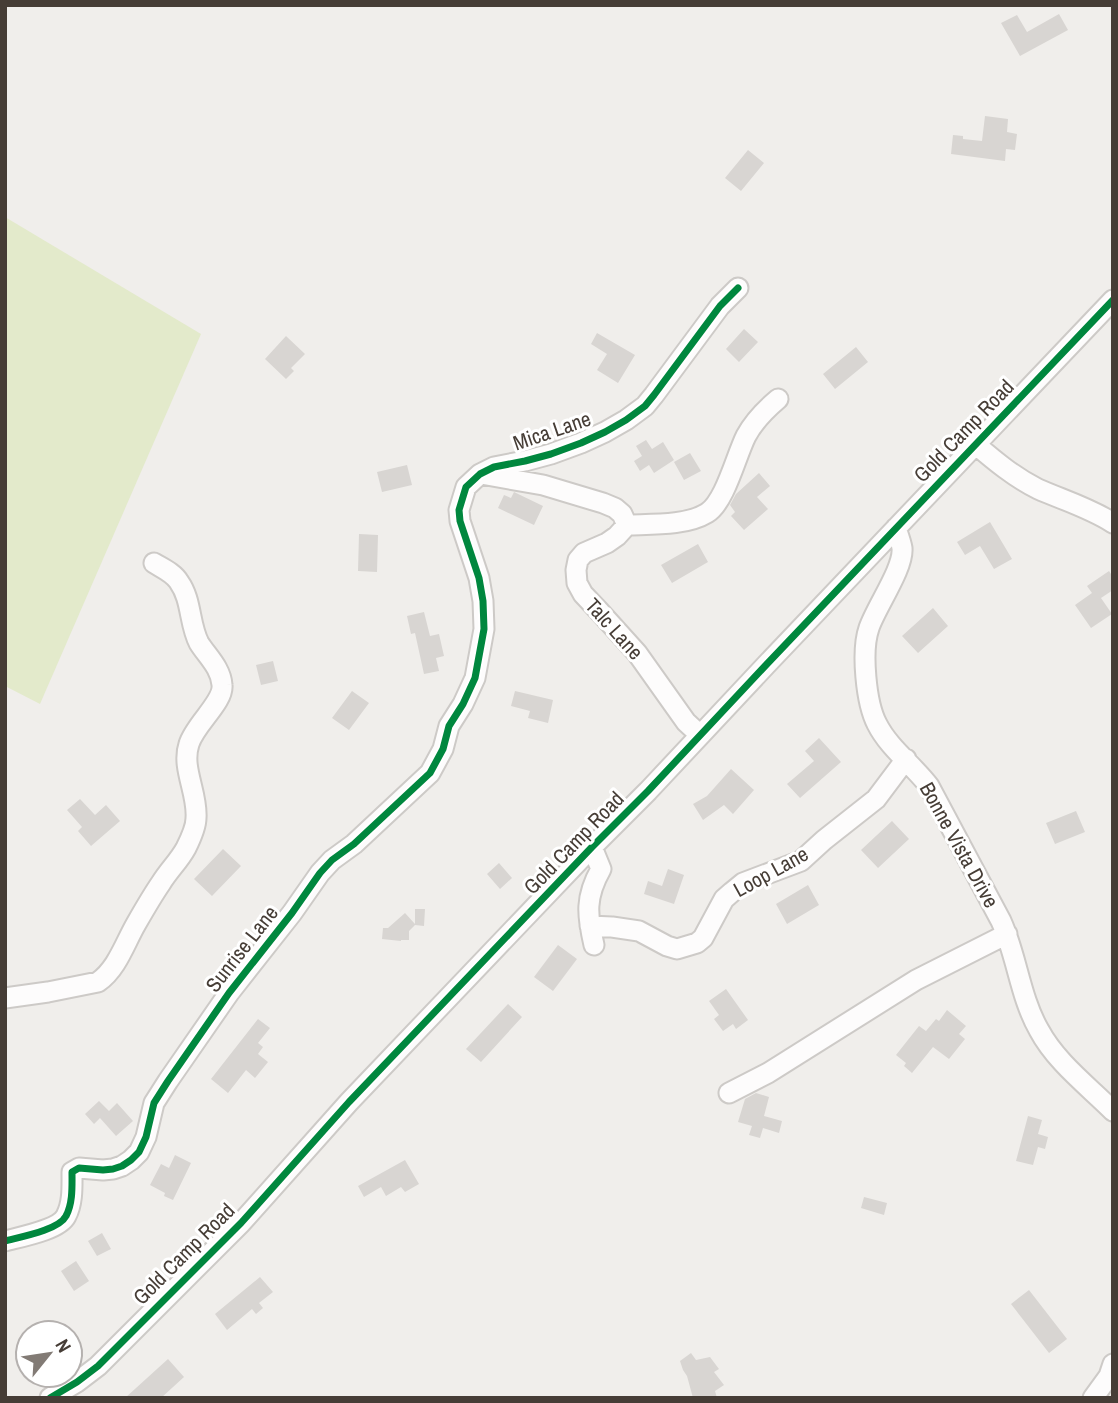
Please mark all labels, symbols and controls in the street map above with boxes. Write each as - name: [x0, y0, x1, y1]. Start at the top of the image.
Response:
- street label: Gold Camp Road: [907, 373, 1020, 489]
- street label: Mica Lane: [509, 404, 595, 457]
- street label: Talc Lane: [579, 591, 650, 666]
- street label: Bonne Vista Drive: [913, 777, 1006, 913]
- street label: Gold Camp Road: [517, 785, 630, 901]
- street label: Loop Lane: [728, 839, 813, 904]
- street label: Sunrise Lane: [199, 899, 285, 998]
- street label: Gold Camp Road: [126, 1196, 241, 1311]
- north arrow: [14, 1319, 84, 1389]
- text: N: [50, 1334, 78, 1357]

